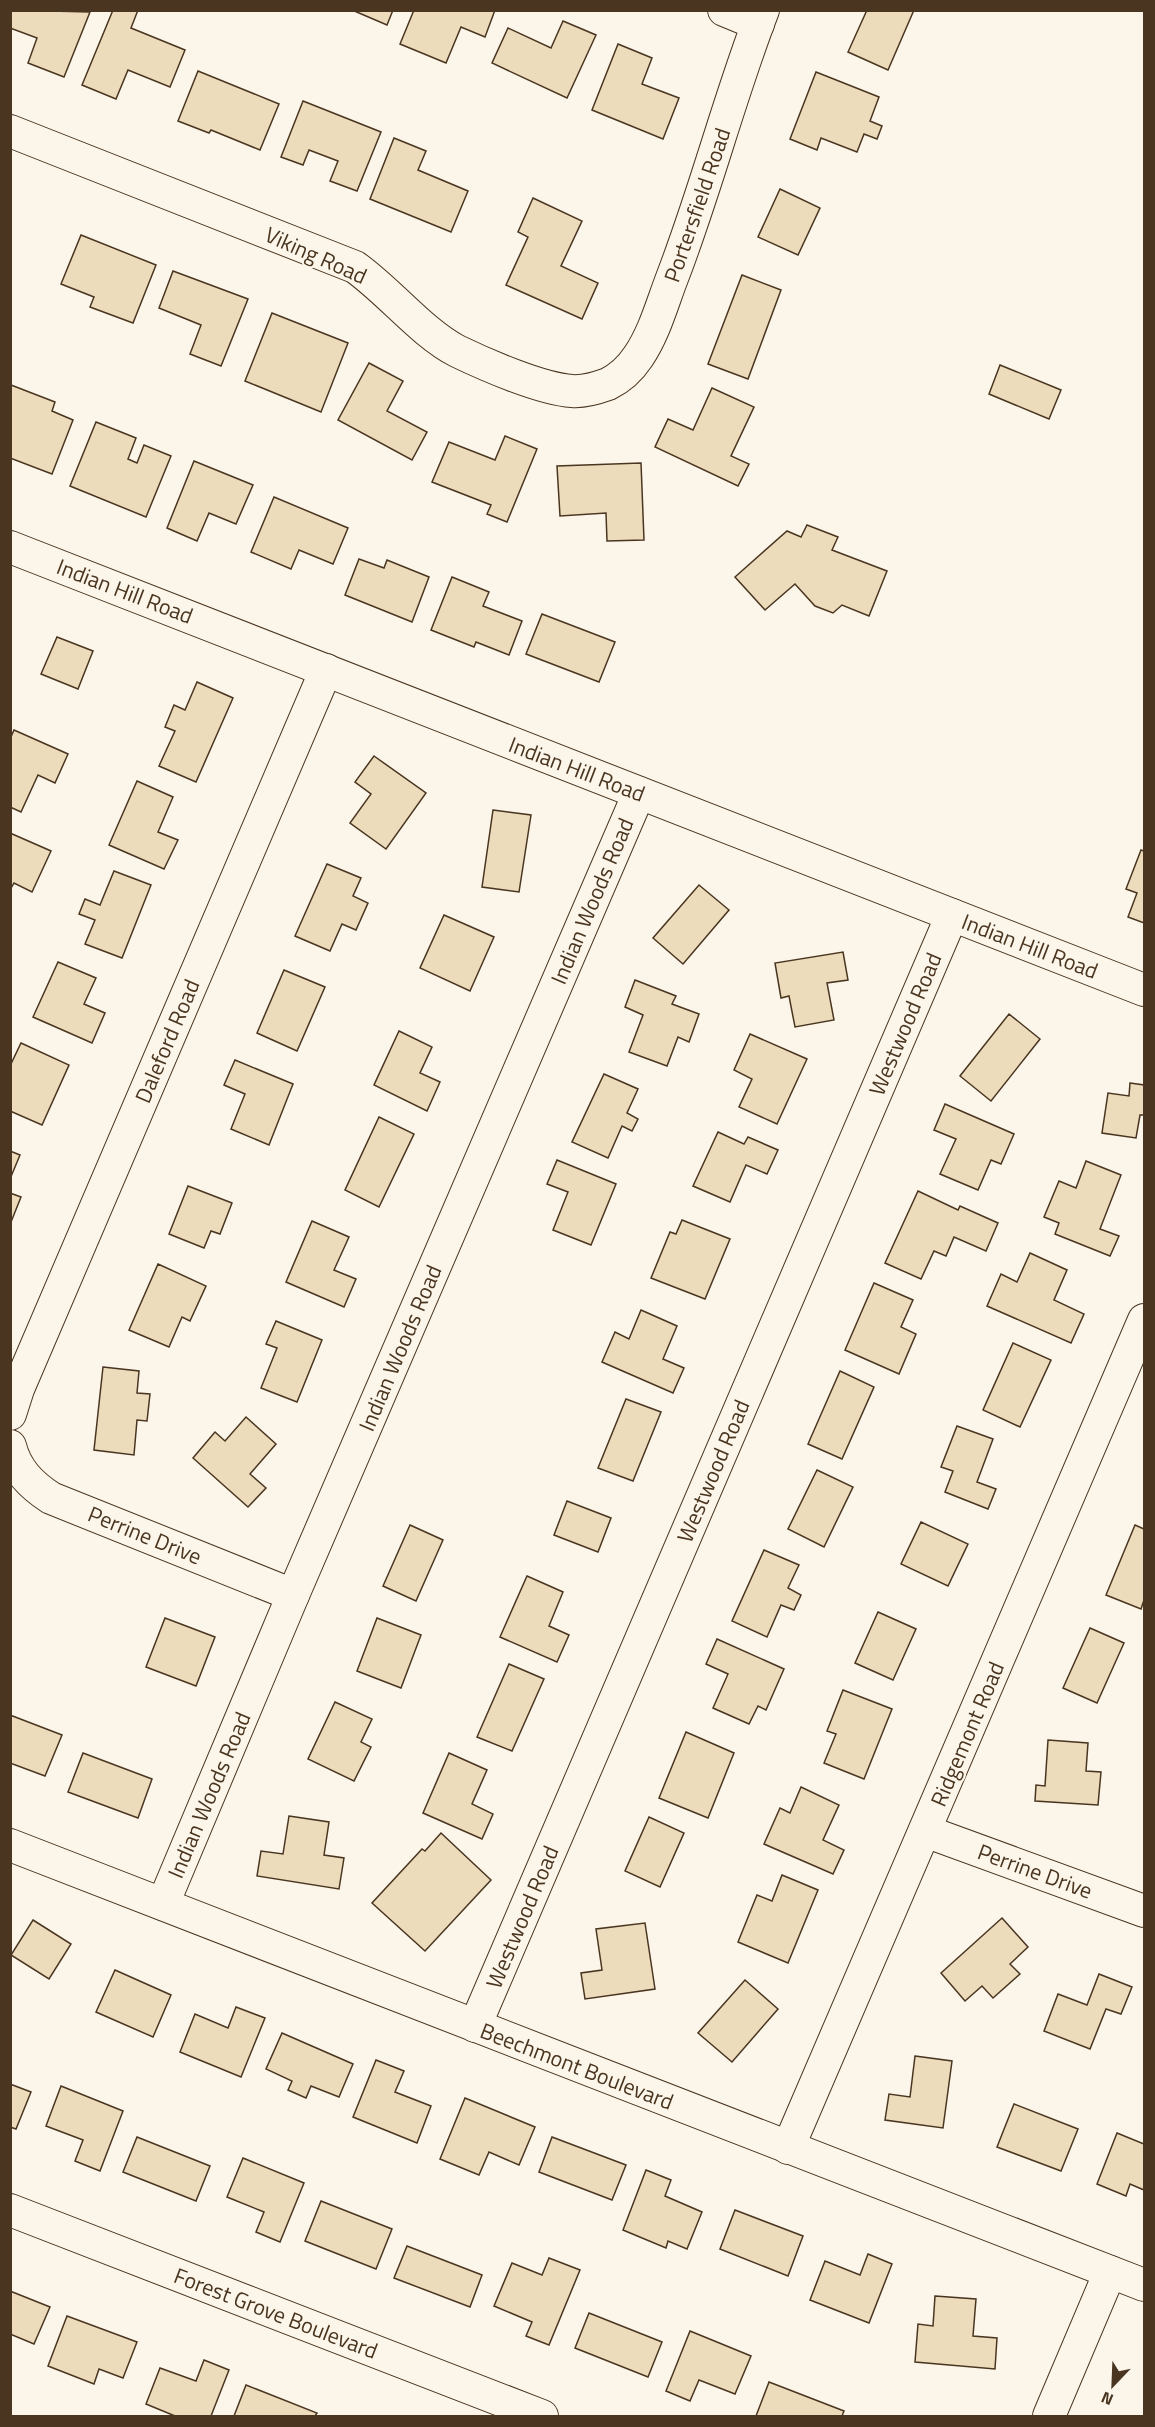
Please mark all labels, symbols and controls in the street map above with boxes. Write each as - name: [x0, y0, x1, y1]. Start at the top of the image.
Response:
- street label: Portersfield Road: [655, 123, 739, 287]
- street label: Viking Road: [259, 217, 373, 293]
- street label: Indian Hill Road: [52, 549, 198, 633]
- street label: Indian Hill Road: [504, 727, 650, 811]
- street label: Indian Woods Road: [542, 812, 642, 990]
- street label: Indian Hill Road: [957, 904, 1103, 988]
- street label: Westwood Road: [860, 947, 950, 1101]
- street label: Daleford Road: [126, 974, 208, 1108]
- street label: Indian Woods Road: [350, 1259, 450, 1437]
- street label: Westwood Road: [668, 1394, 758, 1548]
- street label: Perrine Drive: [83, 1497, 207, 1573]
- street label: Ridgemont Road: [921, 1656, 1013, 1812]
- street label: Indian Woods Road: [159, 1706, 259, 1884]
- street label: Perrine Drive: [973, 1835, 1097, 1907]
- street label: Westwood Road: [477, 1840, 567, 1994]
- street label: Beechmont Boulevard: [475, 2013, 679, 2119]
- street label: Forest Grove Boulevard: [169, 2258, 383, 2368]
- north arrow: [1083, 2355, 1143, 2415]
- text: N: [1097, 2386, 1117, 2412]

